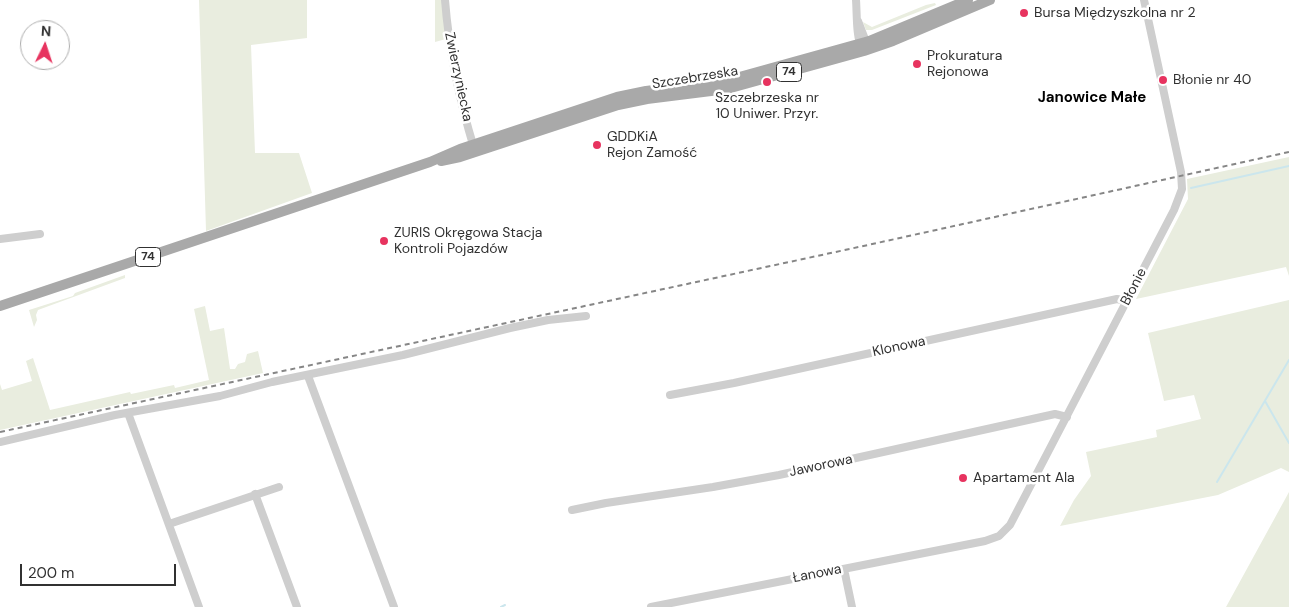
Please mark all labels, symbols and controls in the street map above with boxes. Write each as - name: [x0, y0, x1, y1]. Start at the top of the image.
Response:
- place label: Bursa Międzyszkolna nr 2: [1034, 5, 1195, 21]
- marker: Bursa Międzyszkolna nr 2: [1018, 7, 1030, 19]
- north arrow: [20, 20, 70, 70]
- text: N: [40, 22, 52, 40]
- street label: Zwierzyniecka: [440, 31, 476, 123]
- place label: Prokuratura Rejonowa: [927, 48, 1002, 80]
- marker: Prokuratura Rejonowa: [911, 58, 923, 70]
- road number: 74: [776, 62, 802, 82]
- street label: Szczebrzeska: [651, 63, 739, 93]
- place label: Błonie nr 40: [1173, 72, 1251, 88]
- marker: Błonie nr 40: [1157, 74, 1169, 86]
- marker: Szczebrzeska nr 10 Uniwer. Przyr.: [761, 76, 773, 88]
- district label: Janowice Małe: [1038, 89, 1146, 107]
- place label: Szczebrzeska nr 10 Uniwer. Przyr.: [715, 90, 819, 122]
- place label: GDDKiA Rejon Zamość: [607, 129, 697, 162]
- marker: GDDKiA Rejon Zamość: [591, 139, 603, 151]
- place label: ZURIS Okręgowa Stacja Kontroli Pojazdów: [394, 225, 542, 258]
- marker: ZURIS Okręgowa Stacja Kontroli Pojazdów: [378, 235, 390, 247]
- road number: 74: [136, 248, 160, 266]
- street label: Błonie: [1118, 266, 1150, 308]
- street label: Klonowa: [871, 333, 927, 361]
- street label: Jaworowa: [788, 451, 854, 481]
- place label: Apartament Ala: [973, 470, 1075, 486]
- marker: Apartament Ala: [957, 472, 969, 484]
- scale bar: [22, 554, 179, 586]
- street label: Łanowa: [791, 561, 843, 587]
- text: 200 m: [28, 563, 74, 583]

